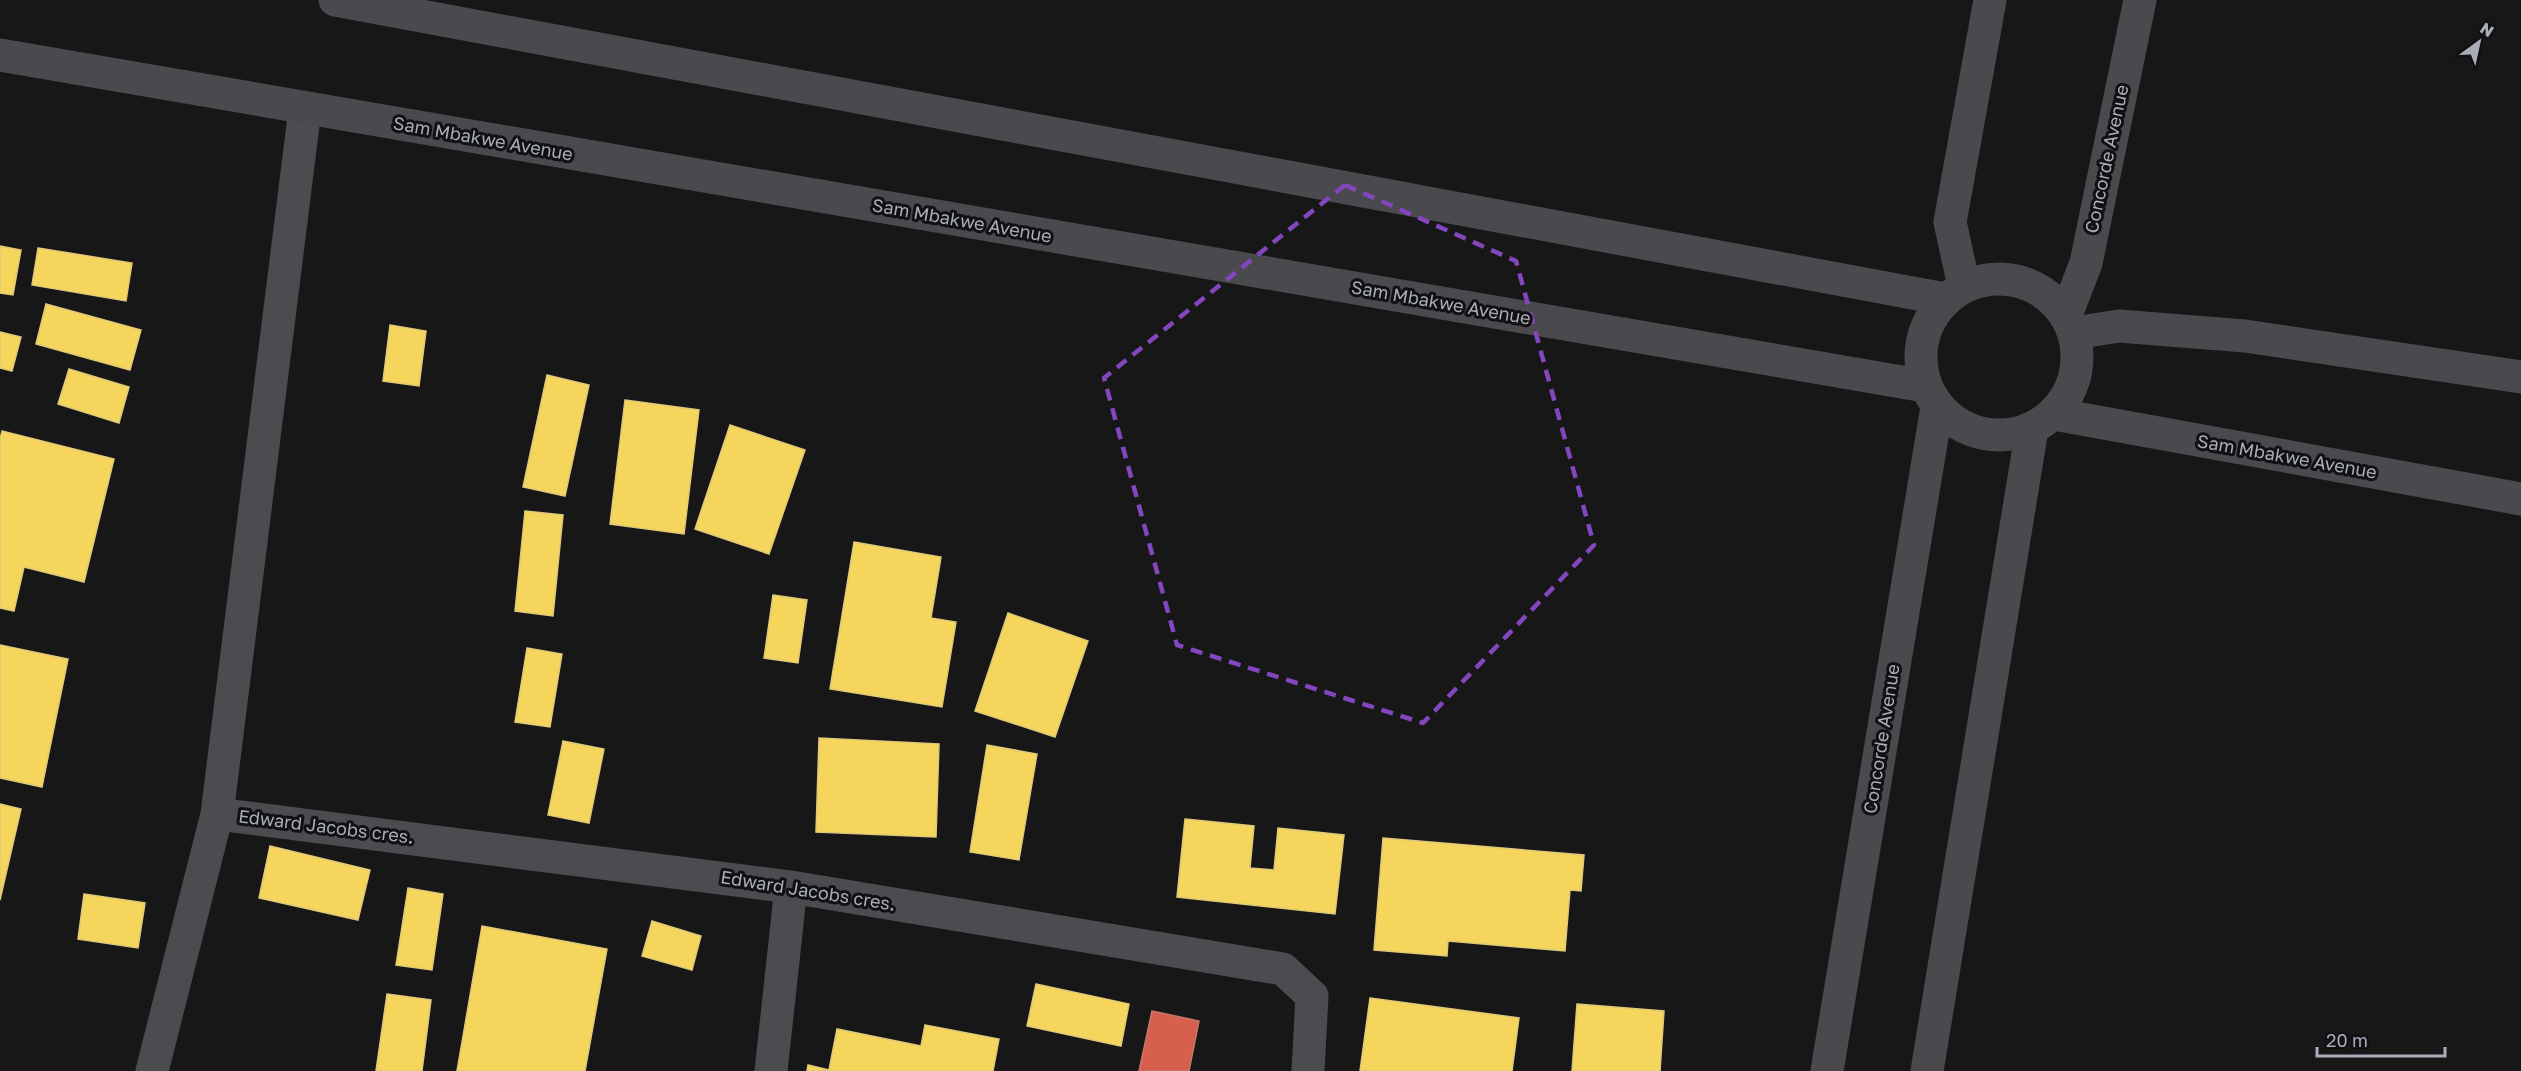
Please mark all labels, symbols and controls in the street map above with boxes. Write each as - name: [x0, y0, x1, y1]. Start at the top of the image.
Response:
- north arrow: [2449, 12, 2509, 72]
- text: N: [2477, 18, 2498, 41]
- street label: Concorde Avenue: [2080, 83, 2132, 235]
- street label: Sam Mbakwe Avenue: [392, 111, 575, 165]
- street label: Sam Mbakwe Avenue: [871, 193, 1054, 247]
- street label: Sam Mbakwe Avenue: [1350, 275, 1533, 329]
- street label: Sam Mbakwe Avenue: [2196, 429, 2379, 483]
- street label: Concorde Avenue: [1858, 662, 1904, 815]
- street label: Edward Jacobs cres.: [237, 804, 415, 848]
- street label: Edward Jacobs cres.: [719, 865, 897, 915]
- scale bar: [2317, 1020, 2444, 1058]
- text: 20 m: [2326, 1029, 2368, 1051]

